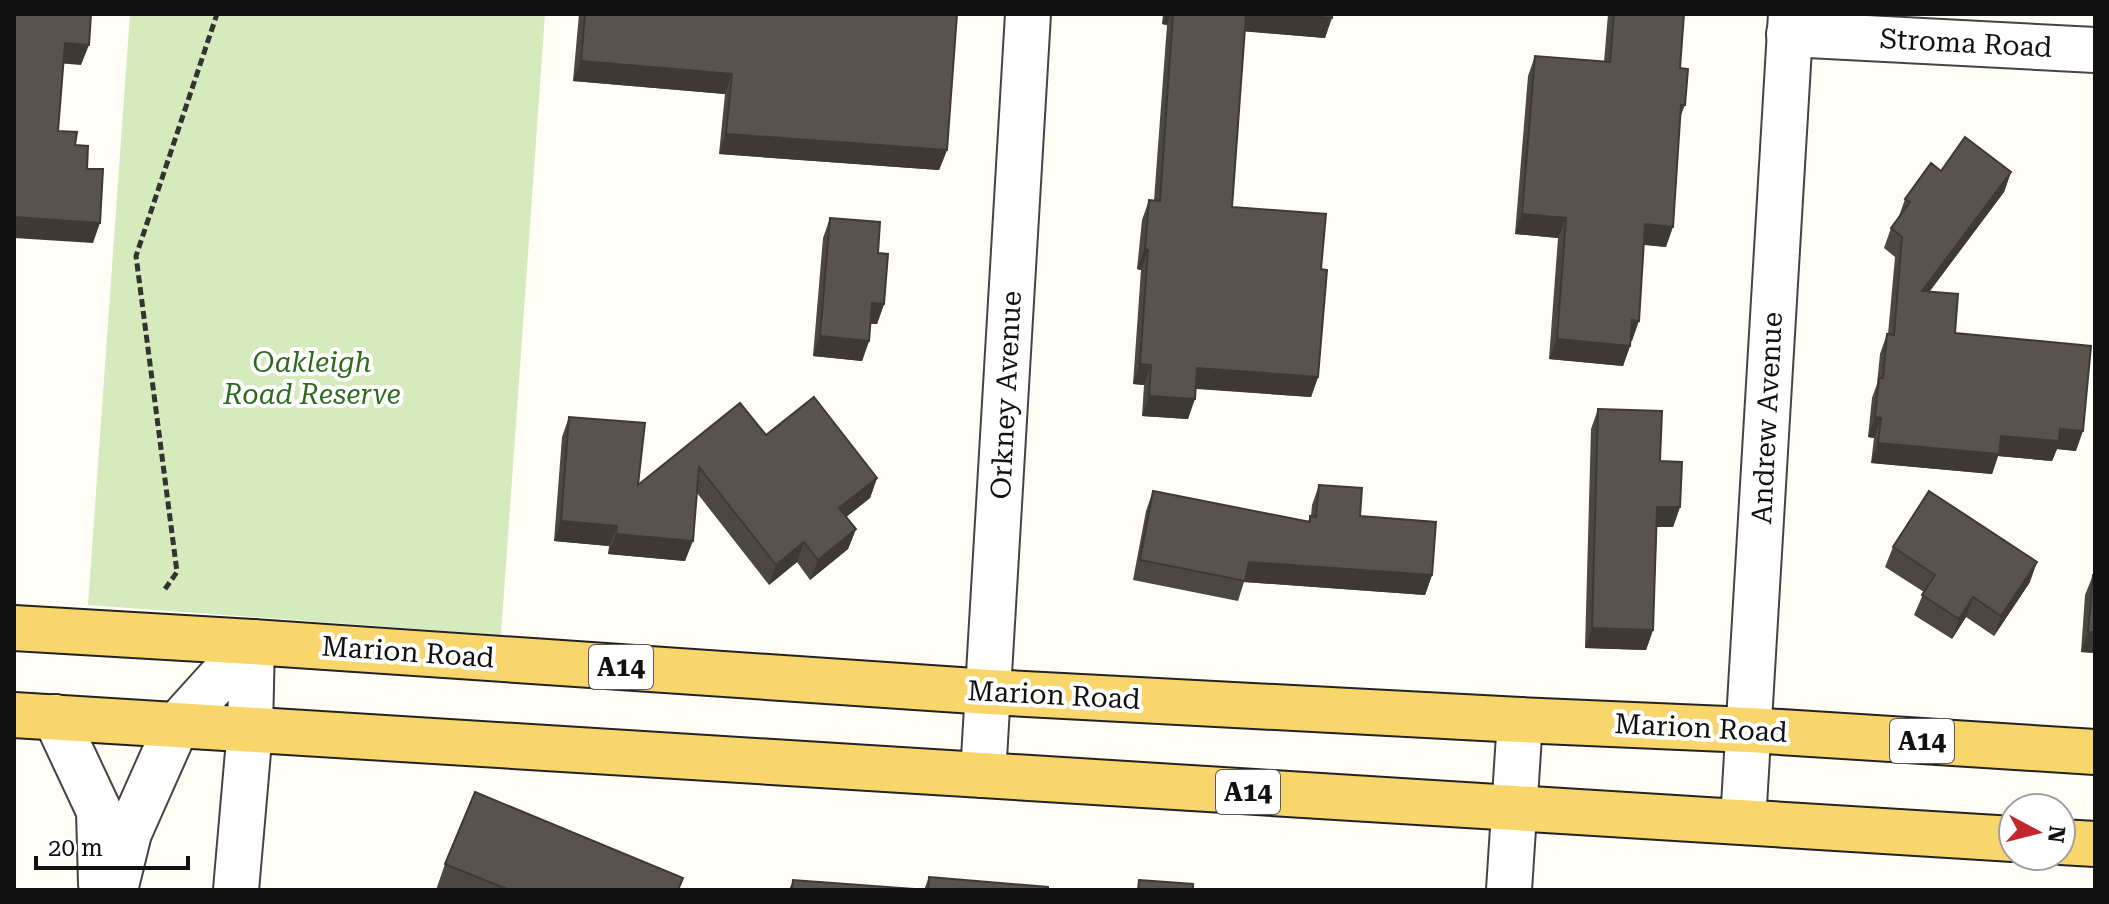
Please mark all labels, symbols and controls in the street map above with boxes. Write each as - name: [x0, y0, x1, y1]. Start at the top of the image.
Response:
- street label: Stroma Road: [1879, 22, 2053, 64]
- street label: Orkney Avenue: [984, 290, 1028, 500]
- street label: Andrew Avenue: [1745, 311, 1789, 525]
- park label: Oakleigh Road Reserve: [222, 346, 401, 411]
- street label: Marion Road: [320, 630, 496, 675]
- road number: A14: [589, 645, 653, 689]
- street label: Marion Road: [967, 674, 1141, 716]
- street label: Marion Road: [1614, 707, 1788, 749]
- road number: A14: [1890, 719, 1954, 763]
- road number: A14: [1216, 770, 1280, 814]
- north arrow: [1997, 792, 2077, 872]
- scale bar: [36, 820, 188, 870]
- text: N: [2043, 824, 2070, 844]
- text: 20 m: [48, 834, 103, 862]

